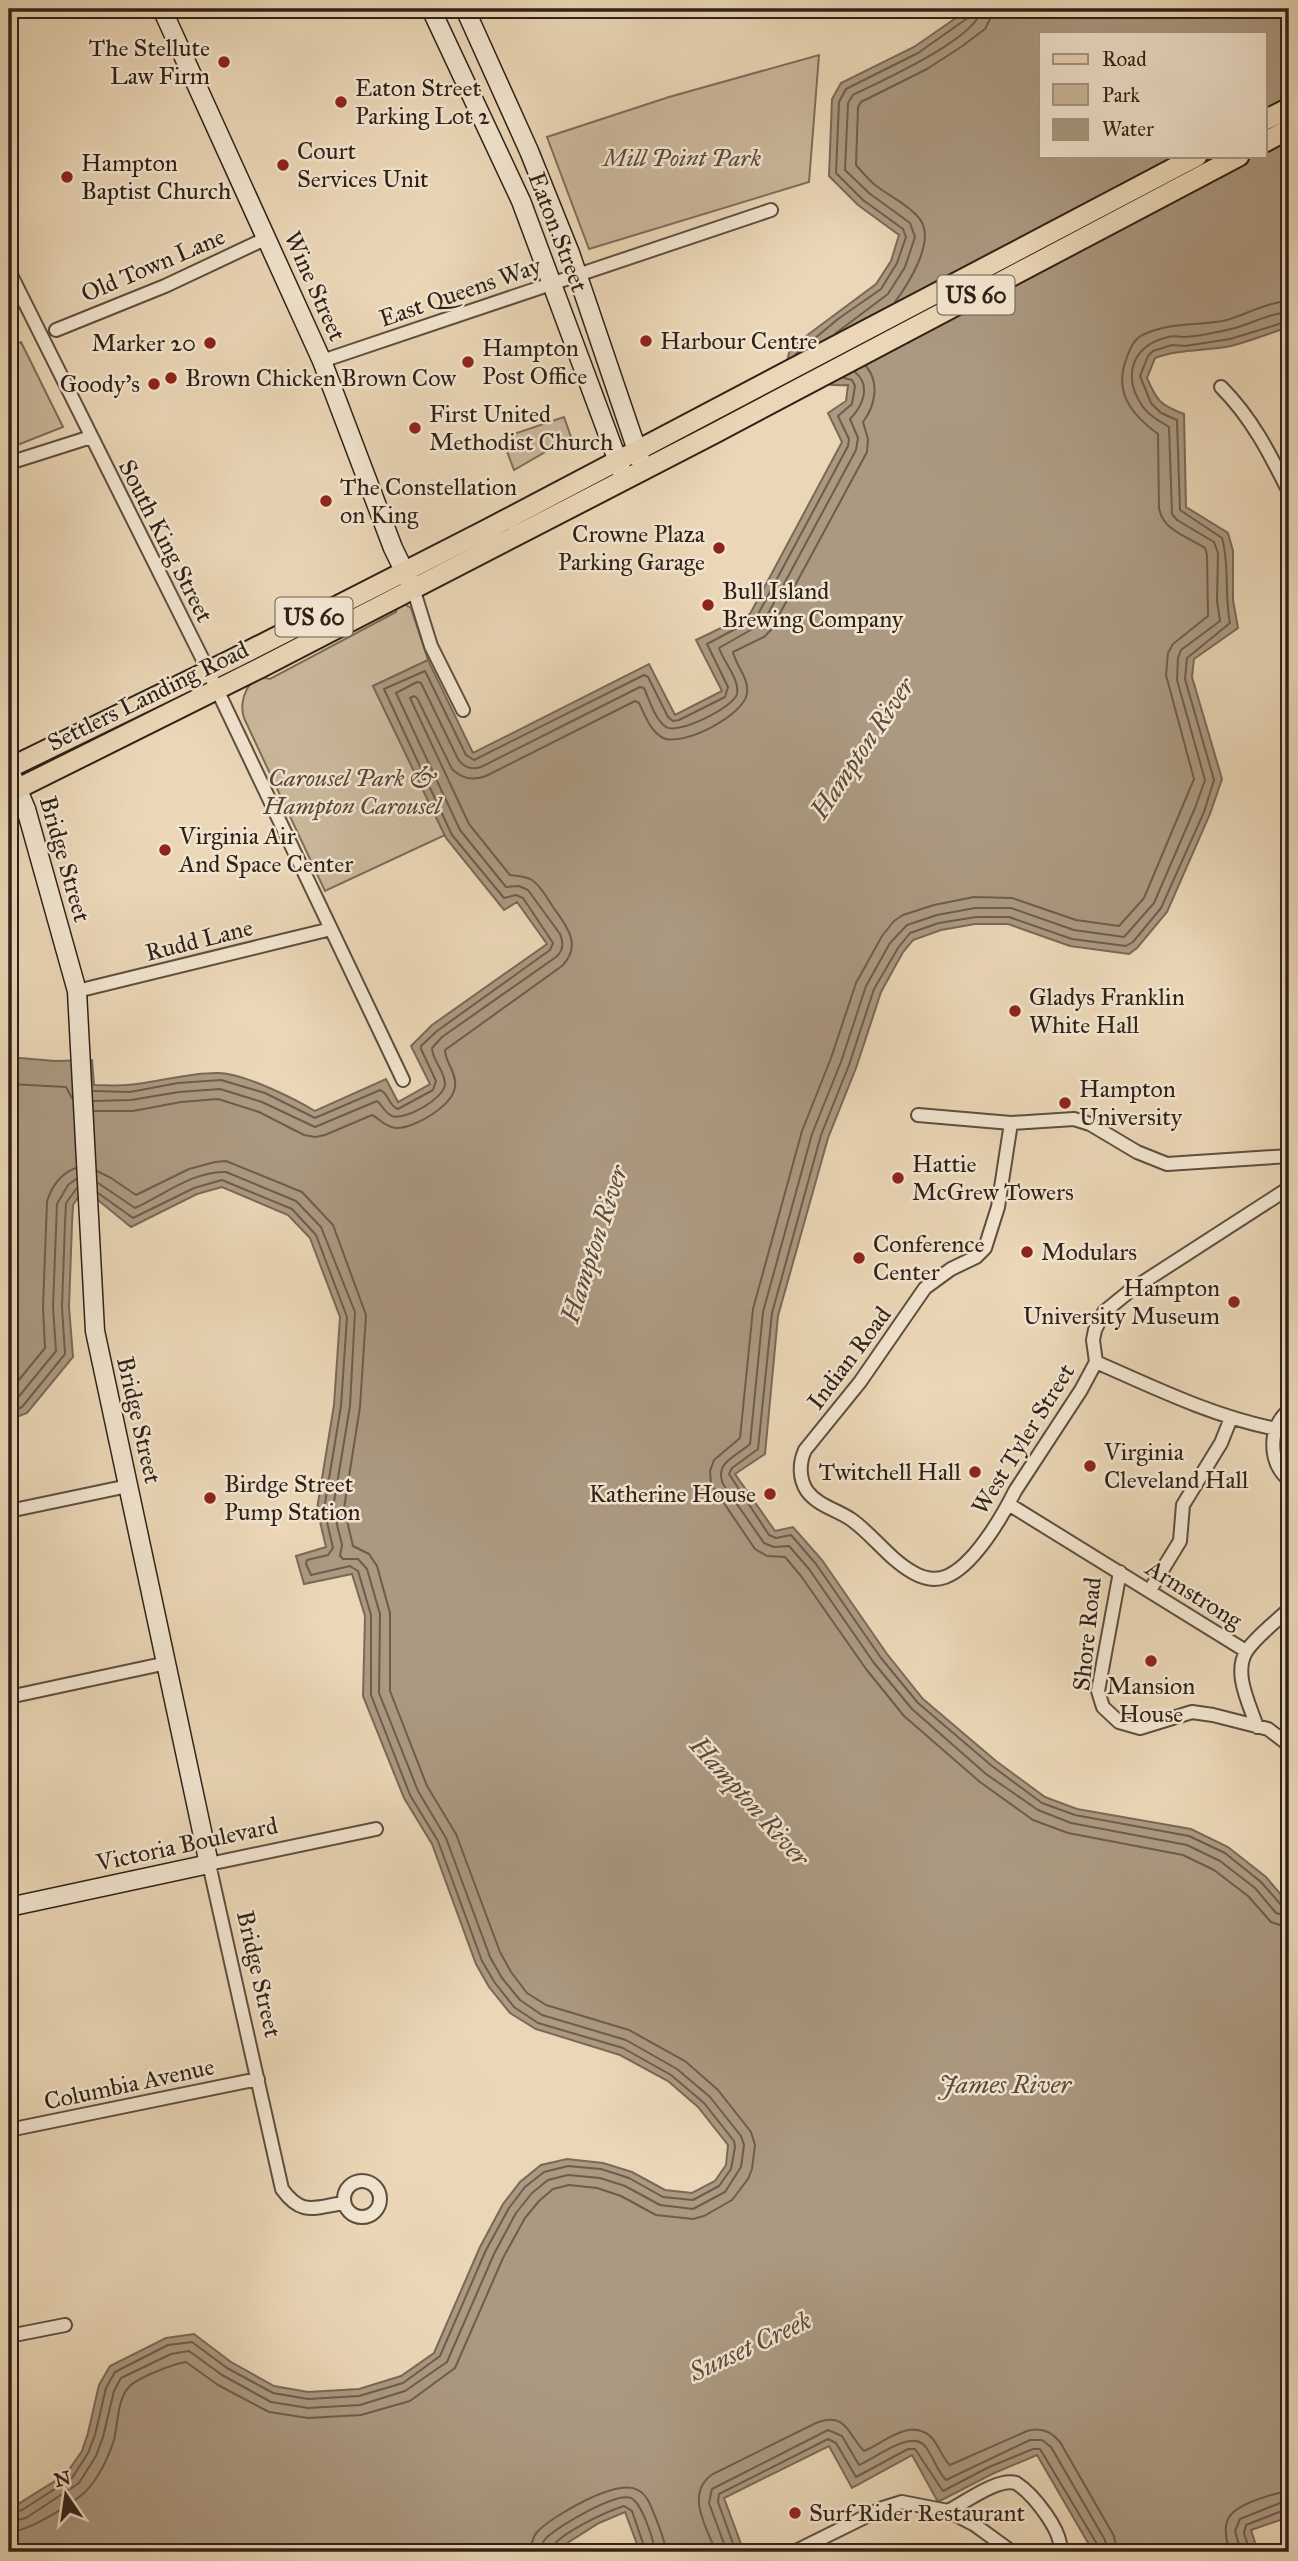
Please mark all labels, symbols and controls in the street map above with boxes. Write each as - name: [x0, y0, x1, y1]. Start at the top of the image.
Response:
- legend: [1039, 32, 1266, 158]
- place label: The Stellute Law Firm: [89, 33, 210, 91]
- text: Road: [1102, 46, 1147, 72]
- marker: The Stellute Law Firm: [216, 54, 232, 70]
- place label: Eaton Street Parking Lot 2: [355, 73, 490, 131]
- text: Park: [1102, 82, 1140, 108]
- marker: Eaton Street Parking Lot 2: [333, 94, 349, 110]
- text: Water: [1102, 116, 1154, 142]
- place label: Court Services Unit: [297, 136, 429, 194]
- park label: Mill Point Park: [601, 143, 761, 173]
- place label: Hampton Baptist Church: [81, 148, 231, 206]
- marker: Court Services Unit: [275, 157, 291, 173]
- street label: Eaton Street: [521, 168, 595, 297]
- marker: Hampton Baptist Church: [59, 169, 75, 185]
- street label: Old Town Lane: [77, 221, 229, 309]
- street label: Wine Street: [277, 226, 353, 346]
- street label: East Queens Way: [375, 250, 546, 334]
- road number: US 60: [937, 276, 1014, 314]
- place label: Harbour Centre: [660, 326, 817, 356]
- place label: Marker 20: [91, 328, 196, 358]
- place label: Hampton Post Office: [482, 333, 587, 391]
- marker: Harbour Centre: [638, 333, 654, 349]
- marker: Marker 20: [202, 335, 218, 351]
- marker: Hampton Post Office: [460, 354, 476, 370]
- place label: Brown Chicken Brown Cow: [185, 363, 457, 393]
- place label: Goody's: [60, 369, 140, 399]
- marker: Brown Chicken Brown Cow: [163, 370, 179, 386]
- marker: Goody's: [146, 376, 162, 392]
- place label: First United Methodist Church: [429, 399, 613, 457]
- marker: First United Methodist Church: [407, 420, 423, 436]
- street label: South King Street: [112, 455, 220, 628]
- place label: The Constellation on King: [340, 472, 517, 530]
- marker: The Constellation on King: [318, 493, 334, 509]
- place label: Crowne Plaza Parking Garage: [558, 519, 706, 577]
- marker: Crowne Plaza Parking Garage: [711, 540, 727, 556]
- place label: Bull Island Brewing Company: [722, 576, 904, 634]
- road number: US 60: [276, 597, 352, 636]
- marker: Bull Island Brewing Company: [700, 597, 716, 613]
- street label: Settlers Landing Road: [43, 634, 253, 758]
- water label: Hampton River: [802, 670, 923, 826]
- park label: Carousel Park & Hampton Carousel: [262, 763, 444, 821]
- street label: Bridge Street: [33, 793, 97, 926]
- place label: Virginia Air And Space Center: [178, 821, 353, 879]
- marker: Virginia Air And Space Center: [157, 842, 173, 858]
- street label: Rudd Lane: [142, 912, 256, 968]
- place label: Gladys Franklin White Hall: [1029, 982, 1185, 1040]
- marker: Gladys Franklin White Hall: [1007, 1003, 1023, 1019]
- place label: Hampton University: [1079, 1074, 1183, 1132]
- marker: Hampton University: [1057, 1095, 1073, 1111]
- place label: Hattie McGrew Towers: [912, 1149, 1074, 1207]
- water label: Hampton River: [553, 1160, 636, 1328]
- marker: Hattie McGrew Towers: [890, 1170, 906, 1186]
- place label: Conference Center: [873, 1229, 984, 1287]
- place label: Modulars: [1041, 1237, 1137, 1267]
- marker: Modulars: [1019, 1244, 1035, 1260]
- marker: Conference Center: [851, 1250, 867, 1266]
- place label: Hampton University Museum: [1023, 1273, 1220, 1331]
- marker: Hampton University Museum: [1226, 1294, 1242, 1310]
- street label: Indian Road: [801, 1301, 897, 1415]
- street label: Bridge Street: [110, 1354, 168, 1487]
- street label: West Tyler Street: [965, 1358, 1082, 1520]
- place label: Virginia Cleveland Hall: [1103, 1437, 1249, 1495]
- place label: Twitchell Hall: [819, 1457, 962, 1487]
- marker: Virginia Cleveland Hall: [1082, 1458, 1098, 1474]
- marker: Twitchell Hall: [967, 1464, 983, 1480]
- place label: Birdge Street Pump Station: [224, 1469, 361, 1527]
- place label: Katherine House: [589, 1479, 756, 1509]
- marker: Katherine House: [762, 1486, 778, 1502]
- marker: Birdge Street Pump Station: [202, 1490, 218, 1506]
- street label: Armstrong: [1139, 1552, 1248, 1636]
- street label: Shore Road: [1066, 1576, 1108, 1692]
- marker: Mansion House: [1143, 1653, 1159, 1669]
- place label: Mansion House: [1107, 1671, 1195, 1729]
- water label: Hampton River: [682, 1729, 817, 1874]
- street label: Victoria Boulevard: [93, 1810, 280, 1878]
- street label: Bridge Street: [230, 1908, 288, 2041]
- street label: Columbia Avenue: [41, 2051, 217, 2117]
- water label: James River: [937, 2068, 1072, 2100]
- water label: Sunset Creek: [683, 2304, 816, 2389]
- north arrow: [32, 2460, 102, 2530]
- text: N: [52, 2466, 73, 2492]
- place label: Surf Rider Restaurant: [809, 2498, 1025, 2528]
- marker: Surf Rider Restaurant: [787, 2505, 803, 2521]

